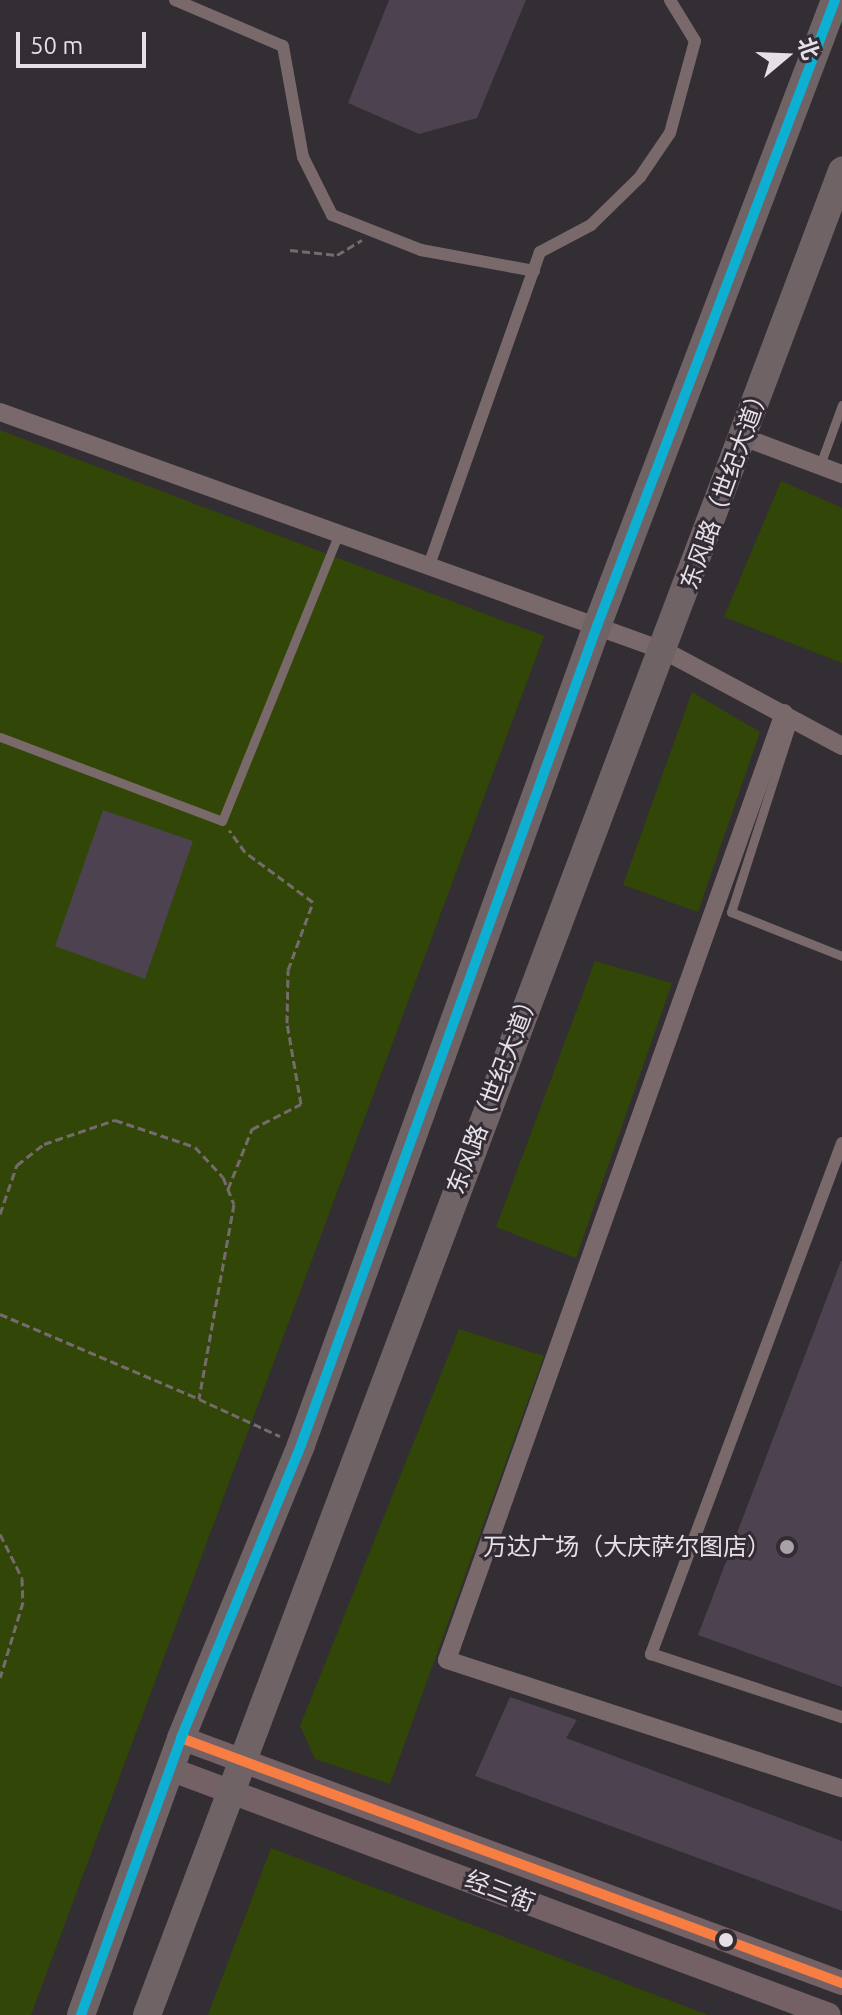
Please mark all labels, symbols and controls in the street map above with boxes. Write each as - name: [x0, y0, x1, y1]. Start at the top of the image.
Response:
- scale bar: [20, 16, 150, 66]
- north arrow: [746, 16, 826, 96]
- text: 50 m: [30, 32, 83, 59]
- text: 北: [794, 34, 825, 62]
- street label: 东风路（世纪大道）: [675, 381, 775, 593]
- street label: 东风路（世纪大道）: [441, 986, 545, 1198]
- place label: 万达广场（大庆萨尔图店）: [483, 1533, 771, 1561]
- marker: 万达广场（大庆萨尔图店）: [778, 1538, 796, 1556]
- street label: 经三街: [461, 1865, 539, 1917]
- unlabelled marker: [718, 1932, 734, 1948]

